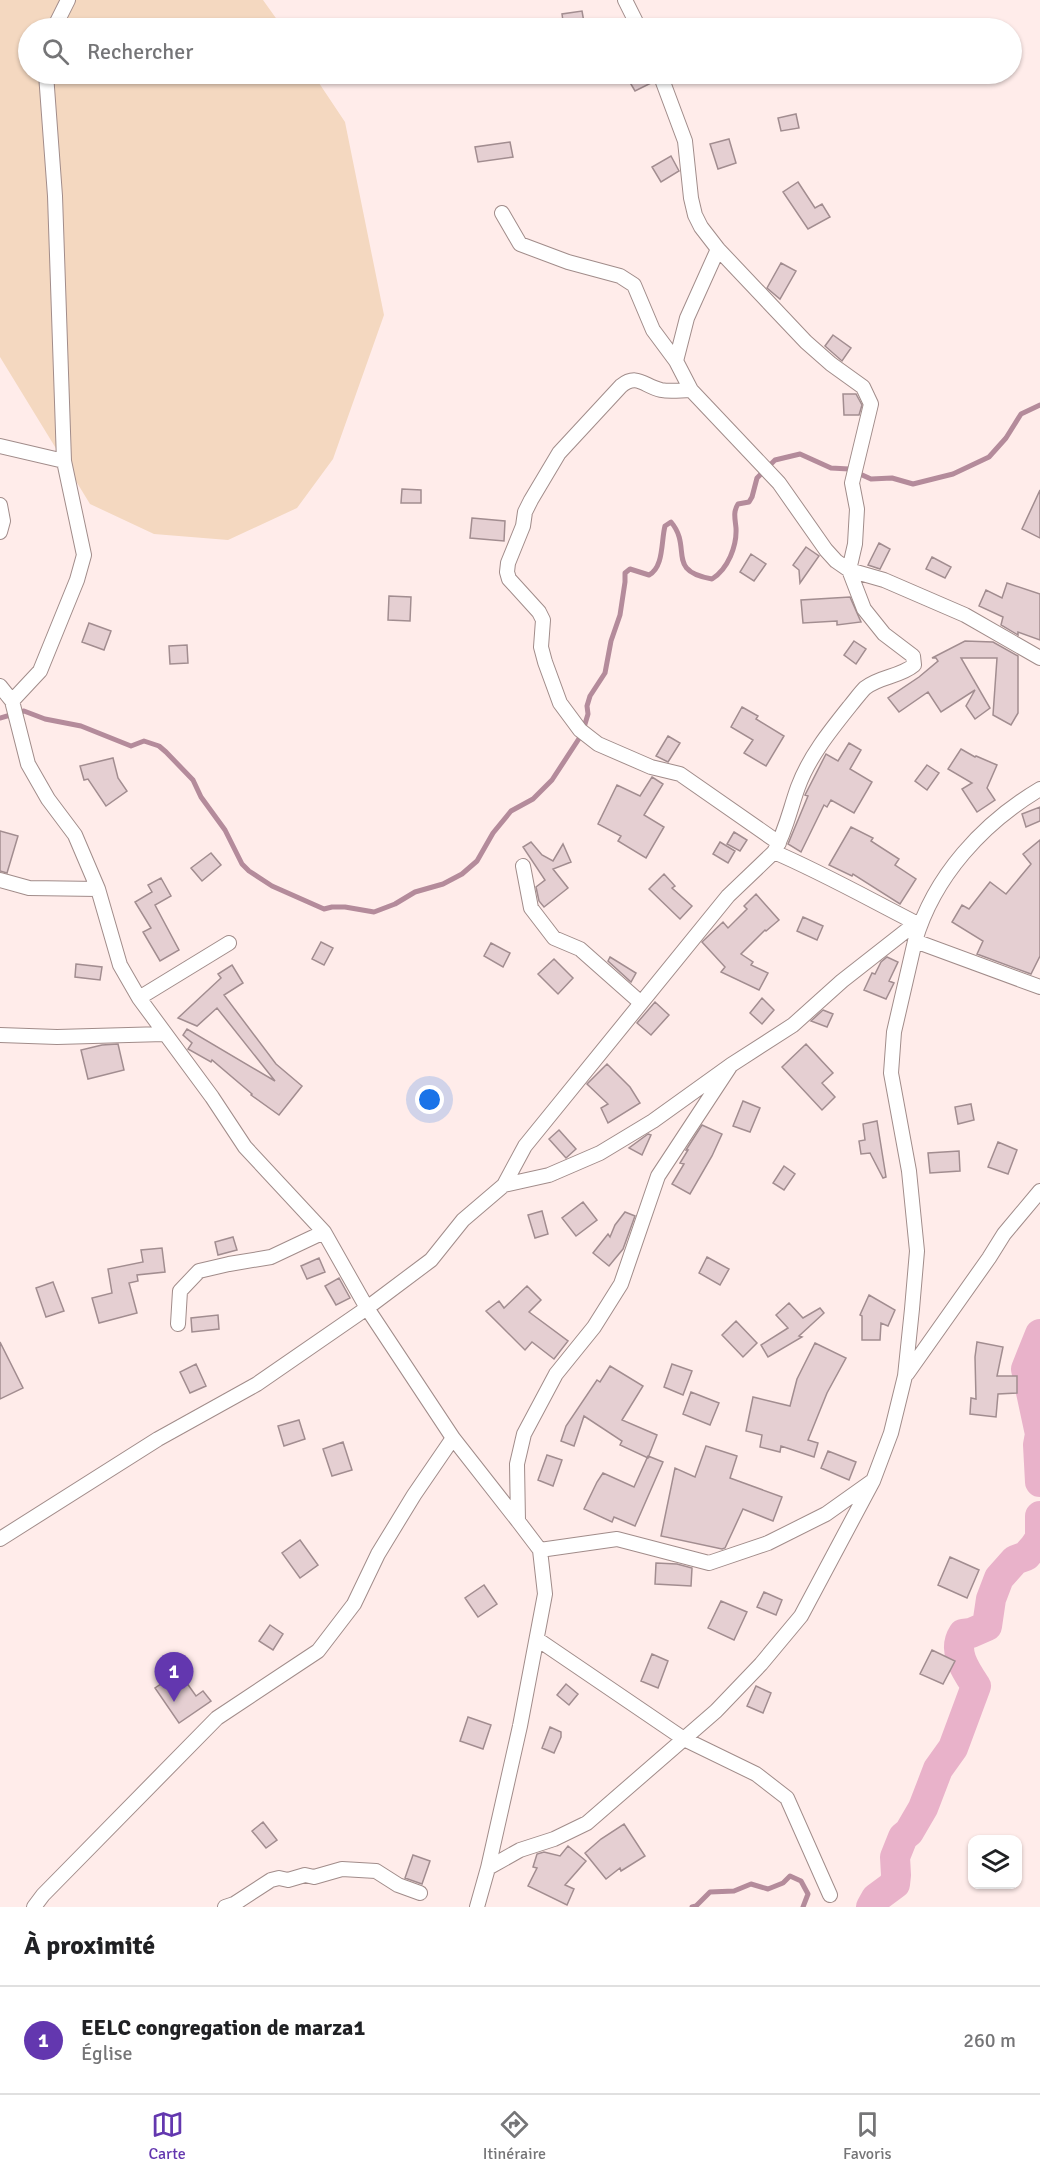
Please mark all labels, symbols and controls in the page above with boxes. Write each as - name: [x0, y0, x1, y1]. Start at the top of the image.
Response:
- search box: [18, 18, 1022, 84]
- icon: search: [39, 35, 72, 68]
- text: Rechercher: [87, 38, 193, 65]
- your location: [415, 1085, 444, 1114]
- pin: 1: [154, 1652, 194, 1702]
- map controls: [968, 1835, 1022, 1889]
- button: layers: [968, 1835, 1022, 1889]
- text: À proximité: [24, 1930, 155, 1962]
- text: EELC congregation de marza1: [81, 2014, 365, 2041]
- text: 1: [38, 2028, 49, 2053]
- text: 260 m: [963, 2028, 1016, 2053]
- text: Église: [81, 2041, 133, 2066]
- tab: Carte: [148, 2108, 186, 2164]
- tab: Itinéraire: [483, 2108, 546, 2164]
- tab: Favoris: [843, 2108, 892, 2164]

